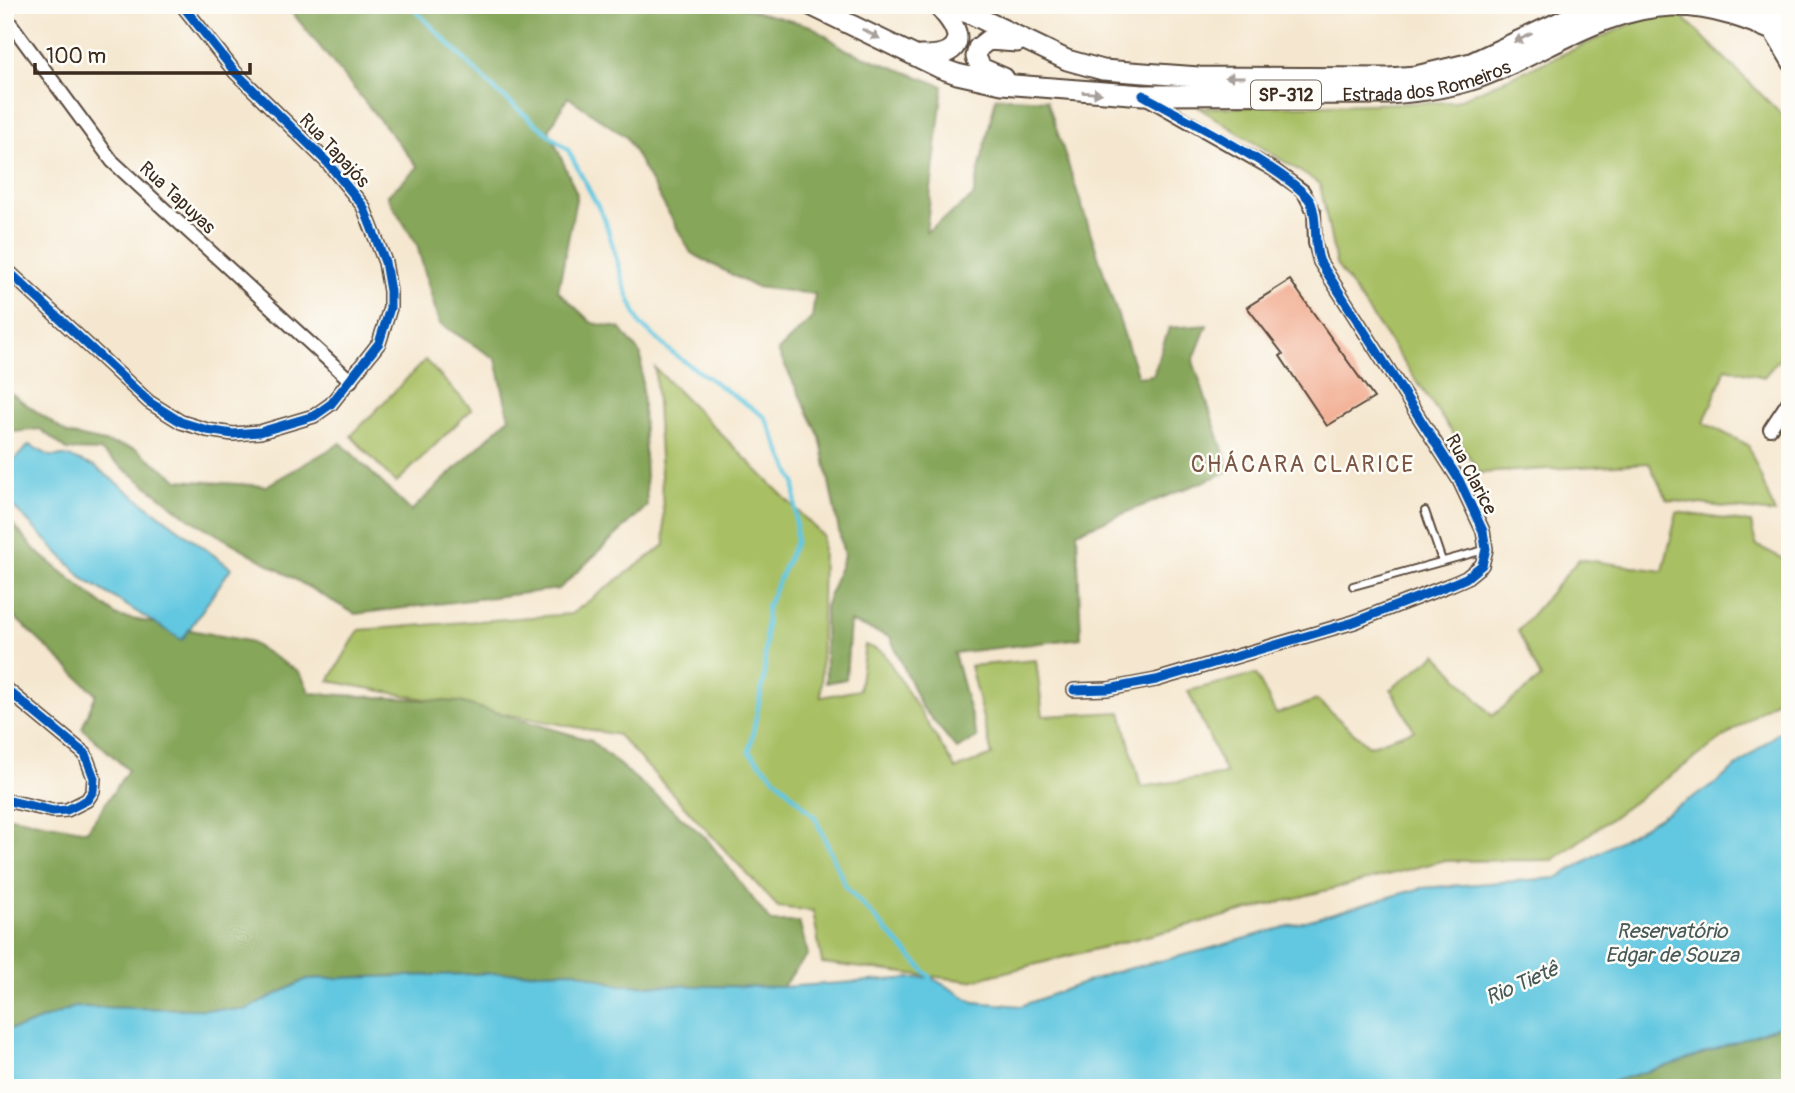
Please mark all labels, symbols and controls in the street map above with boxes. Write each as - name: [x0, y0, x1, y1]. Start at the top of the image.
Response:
- one-way arrow: [861, 28, 880, 40]
- scale bar: [35, 32, 250, 76]
- one-way arrow: [1513, 33, 1533, 44]
- text: 100 m: [46, 43, 106, 70]
- street label: Estrada dos Romeiros: [1342, 55, 1515, 107]
- one-way arrow: [1224, 72, 1246, 83]
- road number: SP-312: [1251, 80, 1321, 110]
- one-way arrow: [1081, 87, 1103, 98]
- street label: Rua Tapajós: [294, 109, 375, 193]
- street label: Rua Tapuyas: [134, 156, 221, 239]
- street label: Rua Clarice: [1440, 430, 1503, 519]
- district label: CHÁCARA CLARICE: [1191, 450, 1415, 479]
- water label: Reservatório Edgar de Souza: [1605, 918, 1740, 969]
- water label: Rio Tietê: [1481, 955, 1565, 1011]

